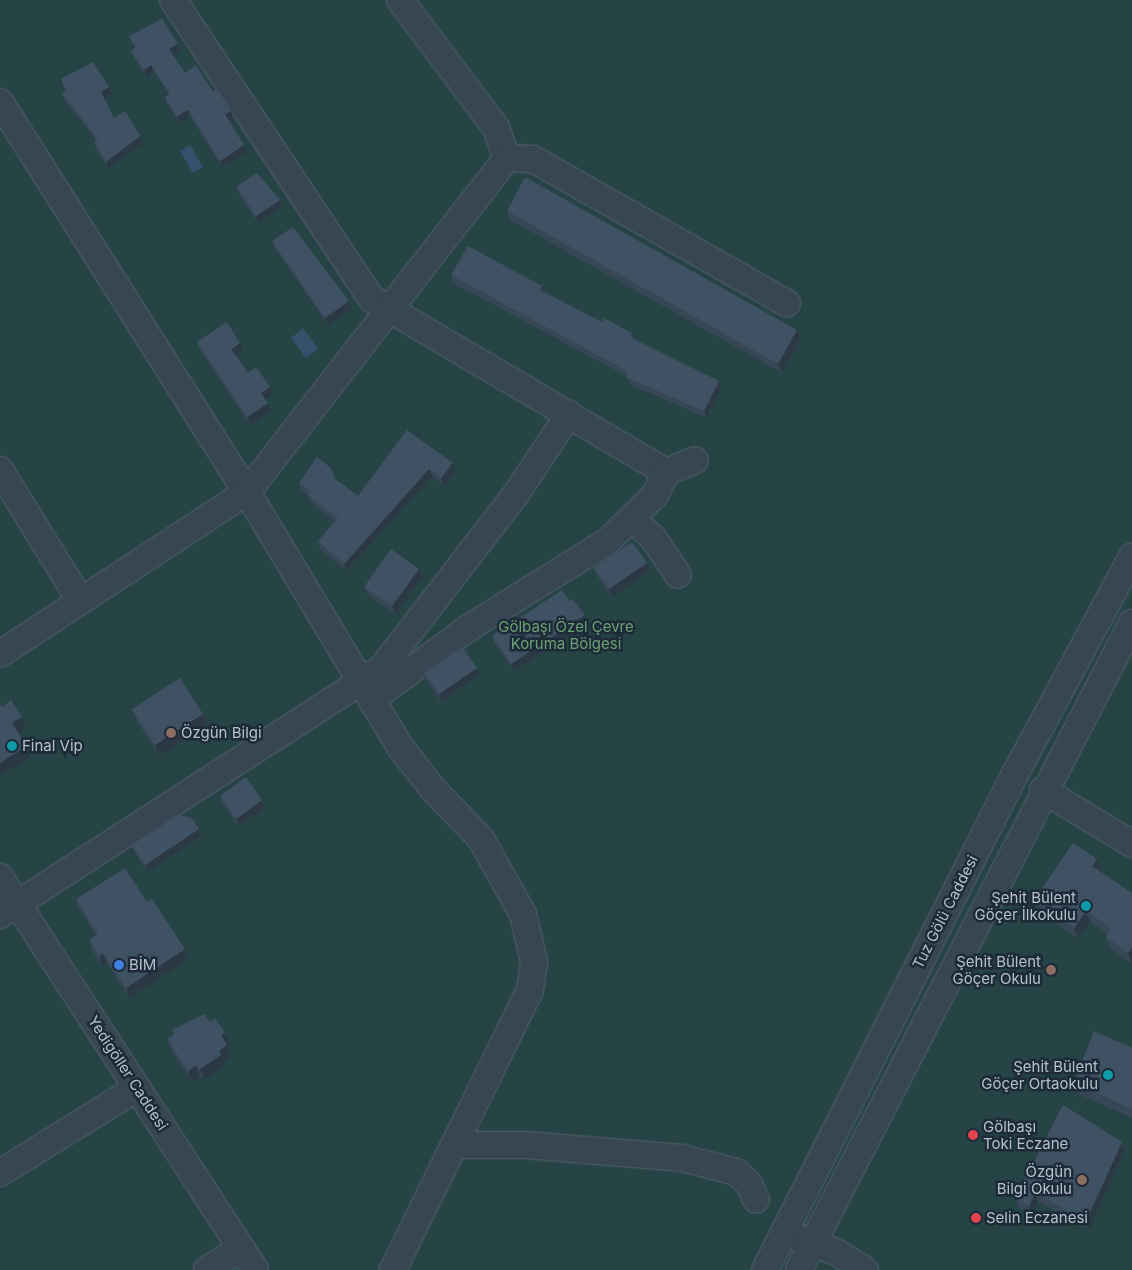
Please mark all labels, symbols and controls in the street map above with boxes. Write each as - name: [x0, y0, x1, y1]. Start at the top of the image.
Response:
- park label: Gölbaşı Özel Çevre Koruma Bölgesi: [498, 617, 634, 652]
- place label: Özgün Bilgi: [181, 724, 262, 742]
- marker: Özgün Bilgi: [165, 727, 177, 739]
- place label: Final Vip: [22, 737, 83, 755]
- marker: Final Vip: [6, 740, 18, 752]
- street label: Tuz Gölü Caddesi: [909, 852, 981, 972]
- place label: Şehit Bülent Göçer İlkokulu: [974, 888, 1076, 923]
- marker: Şehit Bülent Göçer İlkokulu: [1080, 900, 1092, 912]
- place label: Şehit Bülent Göçer Okulu: [953, 952, 1041, 987]
- place label: BİM: [129, 956, 156, 974]
- marker: BİM: [113, 959, 125, 971]
- marker: Şehit Bülent Göçer Okulu: [1045, 964, 1057, 976]
- street label: Yedigöller Caddesi: [84, 1012, 172, 1134]
- place label: Şehit Bülent Göçer Ortaokulu: [981, 1057, 1098, 1092]
- marker: Şehit Bülent Göçer Ortaokulu: [1102, 1069, 1114, 1081]
- place label: Gölbaşı Toki Eczane: [983, 1117, 1068, 1152]
- marker: Gölbaşı Toki Eczane: [967, 1129, 979, 1141]
- place label: Özgün Bilgi Okulu: [997, 1162, 1072, 1197]
- marker: Özgün Bilgi Okulu: [1076, 1174, 1088, 1186]
- place label: Selin Eczanesi: [986, 1209, 1088, 1227]
- marker: Selin Eczanesi: [970, 1212, 982, 1224]

